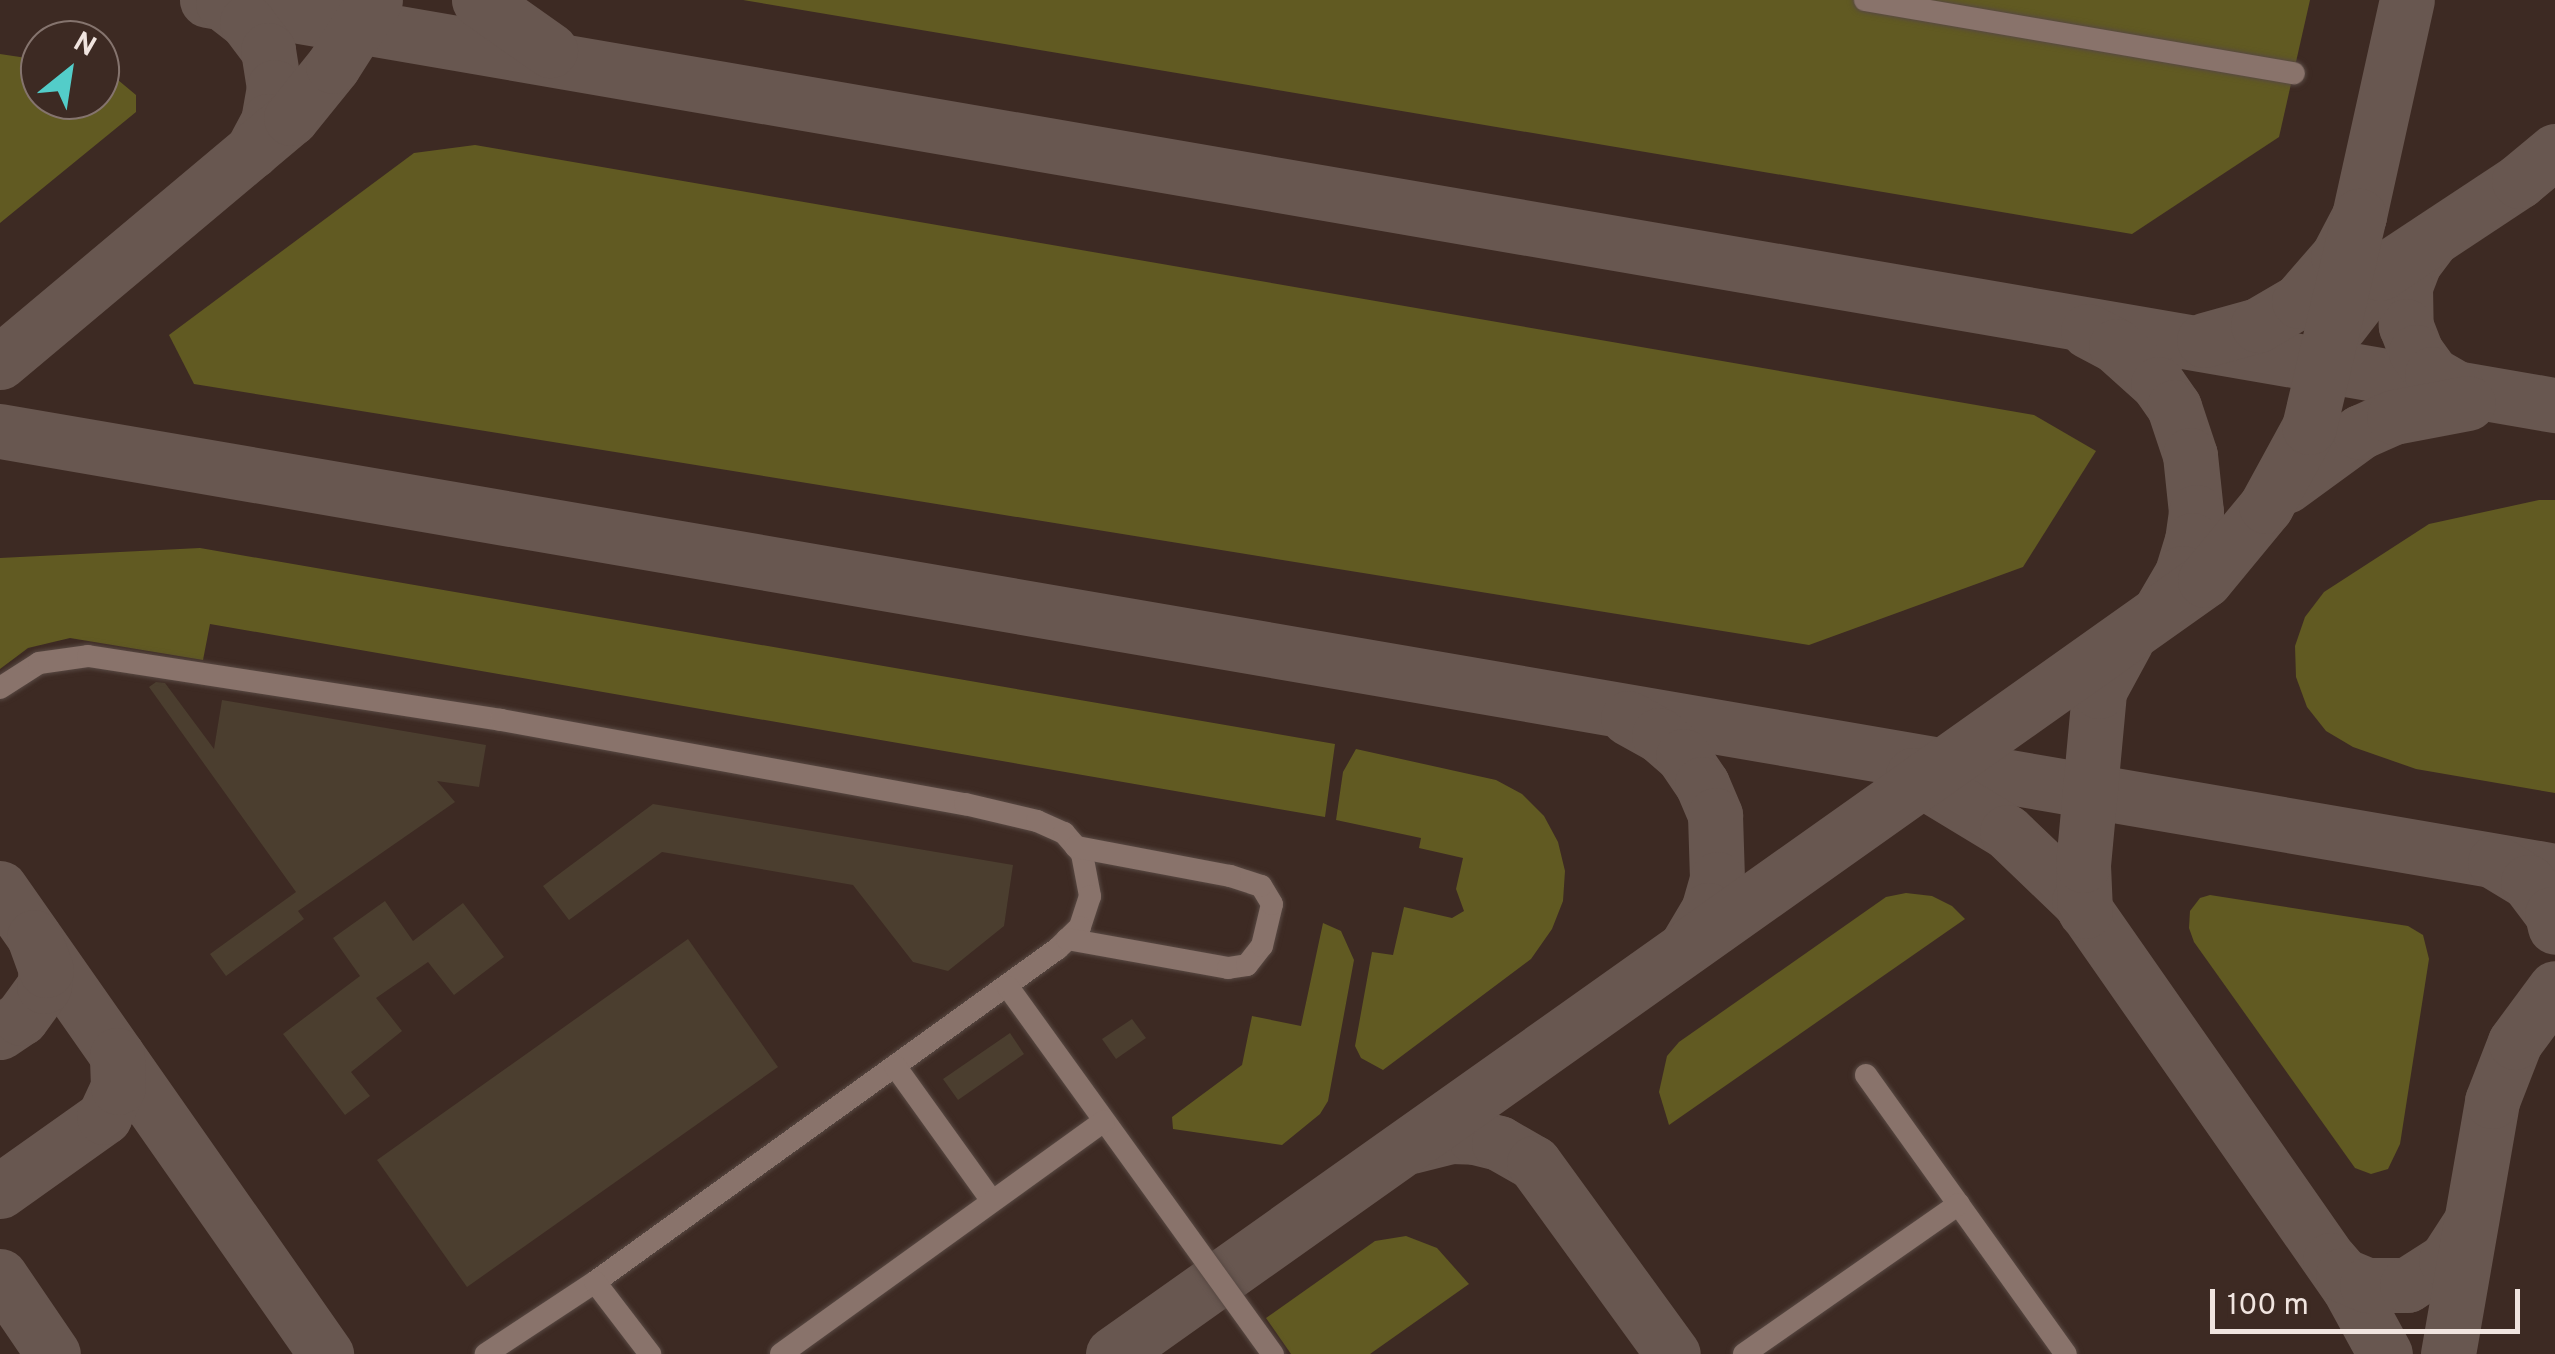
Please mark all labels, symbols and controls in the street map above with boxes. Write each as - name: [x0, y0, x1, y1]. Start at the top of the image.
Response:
- north arrow: [20, 20, 120, 120]
- text: N: [66, 25, 102, 66]
- scale bar: [2215, 1269, 2525, 1331]
- text: 100 m: [2227, 1288, 2309, 1325]

